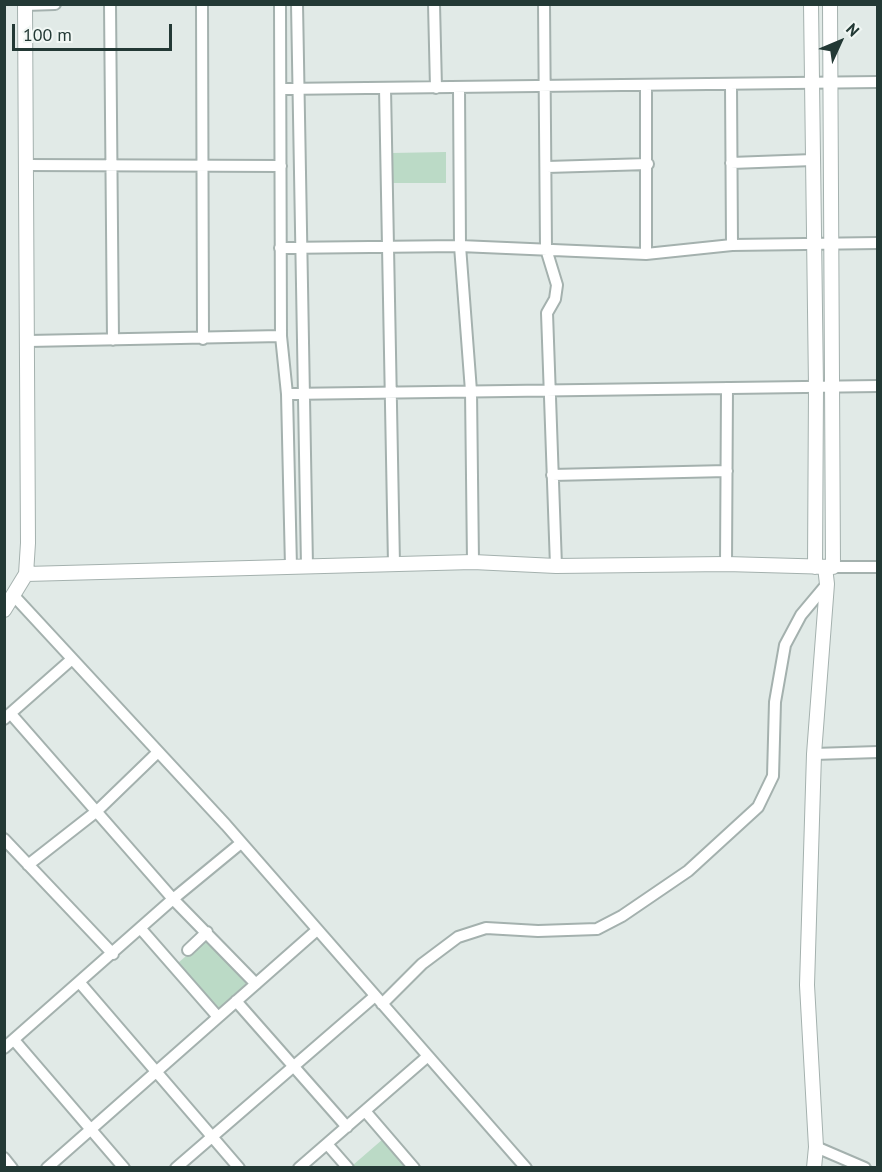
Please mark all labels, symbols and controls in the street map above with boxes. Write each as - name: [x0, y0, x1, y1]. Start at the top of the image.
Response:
- scale bar: [15, 12, 176, 50]
- north arrow: [810, 12, 870, 72]
- text: N: [842, 19, 864, 40]
- text: 100 m: [23, 23, 72, 46]

